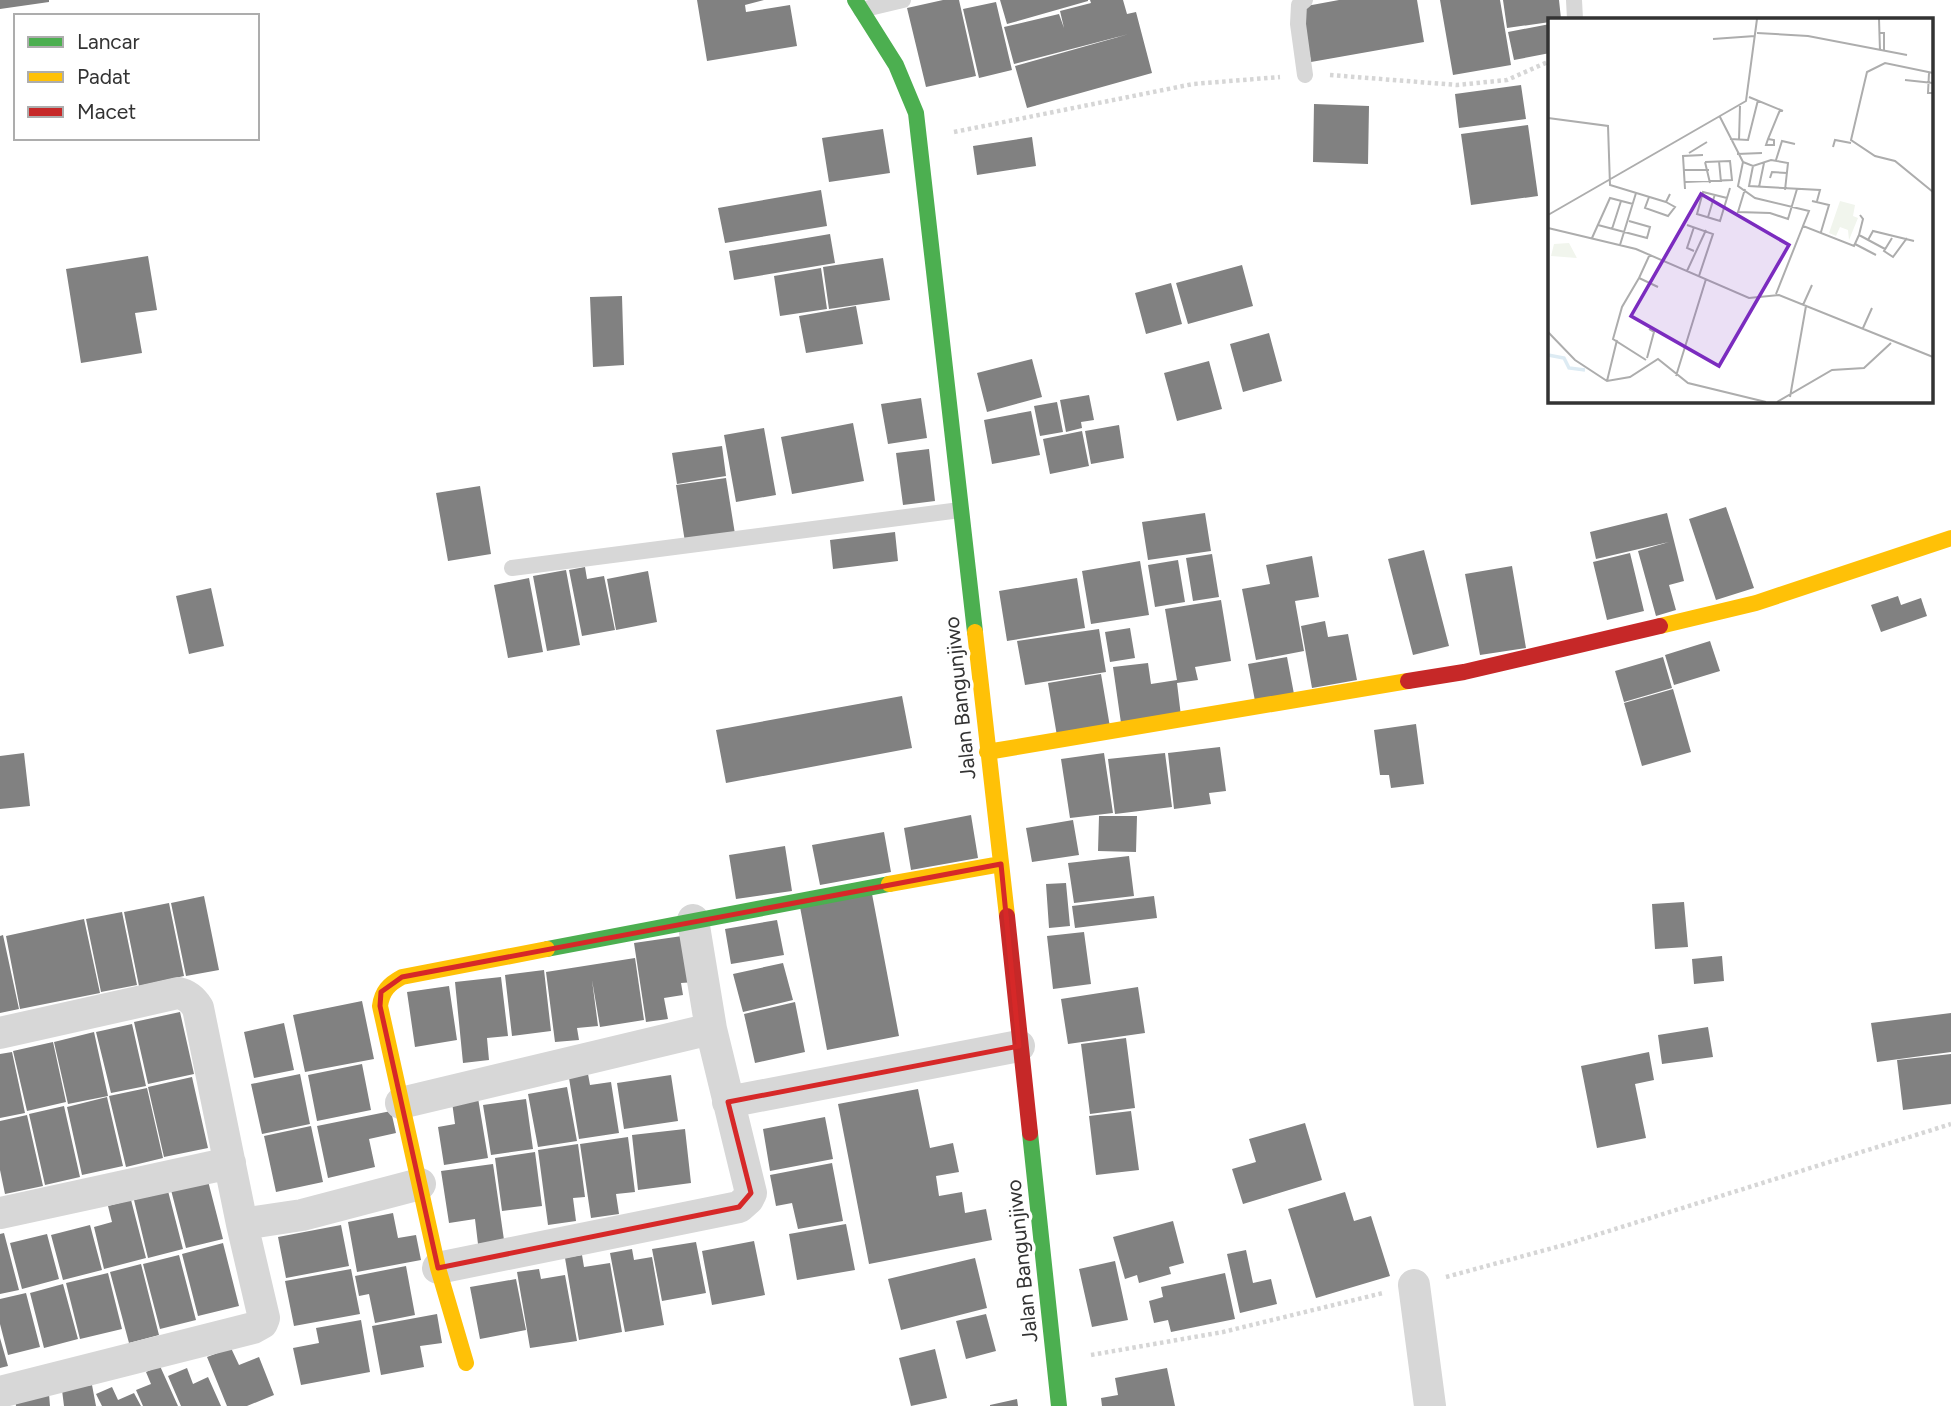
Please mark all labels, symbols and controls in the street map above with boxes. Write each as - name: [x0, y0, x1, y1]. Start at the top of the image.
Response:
- legend: [14, 14, 259, 140]
- inset map: [1548, 18, 1934, 402]
- text: Lancar: [77, 29, 140, 54]
- text: Padat: [77, 64, 131, 89]
- text: Macet: [77, 99, 136, 124]
- street label: Jalan Bangunjiwo: [939, 615, 980, 781]
- street label: Jalan Bangunjiwo: [1001, 1178, 1042, 1344]

